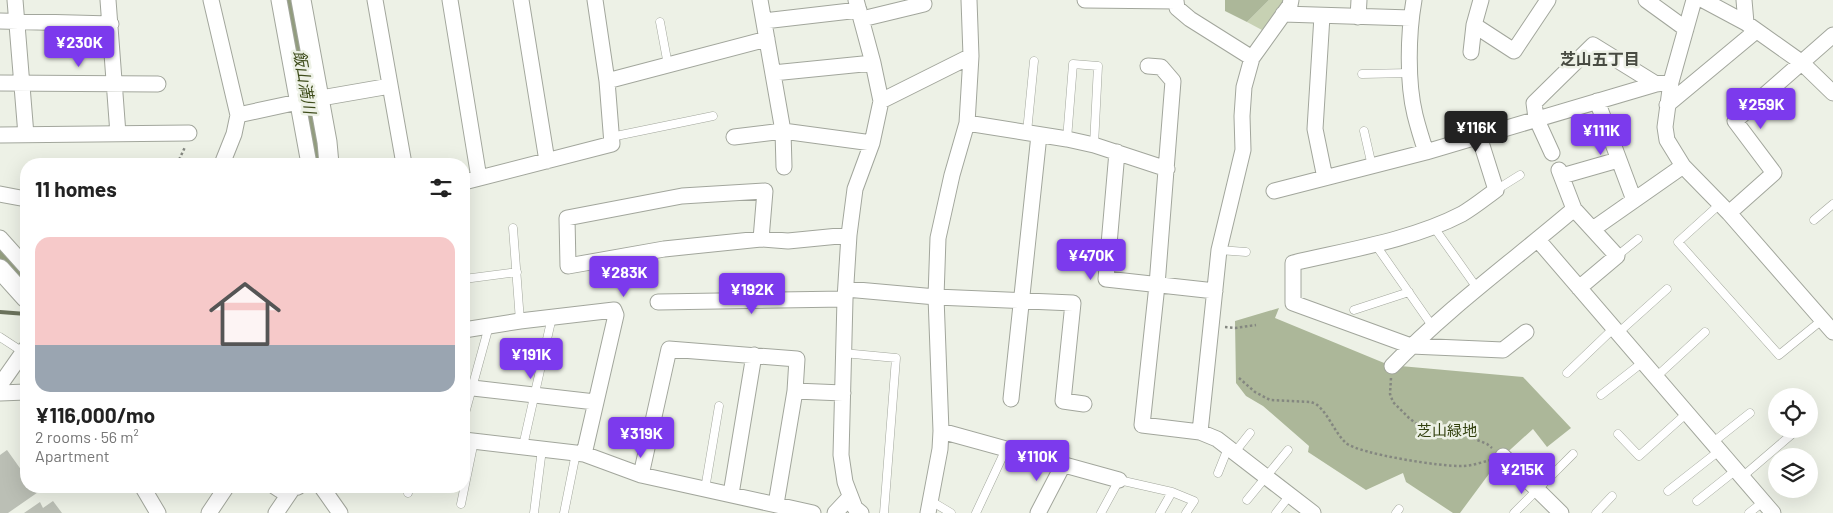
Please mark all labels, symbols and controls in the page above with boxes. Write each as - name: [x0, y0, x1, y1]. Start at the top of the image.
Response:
- pin: ¥230K: [44, 26, 114, 68]
- text: ¥230K: [55, 32, 103, 51]
- water label: 飯山満川: [291, 49, 321, 117]
- district label: 芝山五丁目: [1560, 49, 1640, 68]
- pin: ¥259K: [1726, 88, 1796, 130]
- text: ¥259K: [1737, 94, 1785, 113]
- pin: ¥116K: [1441, 110, 1511, 153]
- pin: ¥111K: [1566, 114, 1636, 156]
- text: ¥116K: [1455, 117, 1497, 136]
- text: ¥111K: [1582, 120, 1620, 139]
- icon: filters: [427, 174, 455, 202]
- text: 11 homes: [35, 176, 117, 201]
- pin: ¥470K: [1056, 238, 1126, 281]
- text: ¥470K: [1068, 245, 1114, 264]
- pin: ¥283K: [589, 256, 659, 298]
- text: ¥283K: [600, 262, 648, 281]
- icon: home: [200, 269, 290, 359]
- pin: ¥192K: [717, 272, 787, 315]
- text: ¥192K: [730, 279, 774, 298]
- pin: ¥191K: [496, 338, 566, 380]
- text: ¥191K: [511, 344, 551, 363]
- map controls: [1768, 388, 1818, 498]
- button: locate: [1768, 388, 1818, 438]
- text: ¥116,000/mo: [35, 402, 155, 427]
- pin: ¥319K: [606, 416, 676, 459]
- park label: 芝山緑地: [1417, 421, 1477, 439]
- text: ¥319K: [619, 423, 663, 442]
- text: 2 rooms · 56 m²: [35, 427, 139, 446]
- pin: ¥110K: [1002, 440, 1072, 482]
- text: Apartment: [35, 446, 110, 465]
- text: ¥110K: [1016, 446, 1058, 465]
- button: layers: [1768, 448, 1818, 498]
- pin: ¥215K: [1487, 452, 1557, 495]
- text: ¥215K: [1500, 459, 1544, 478]

